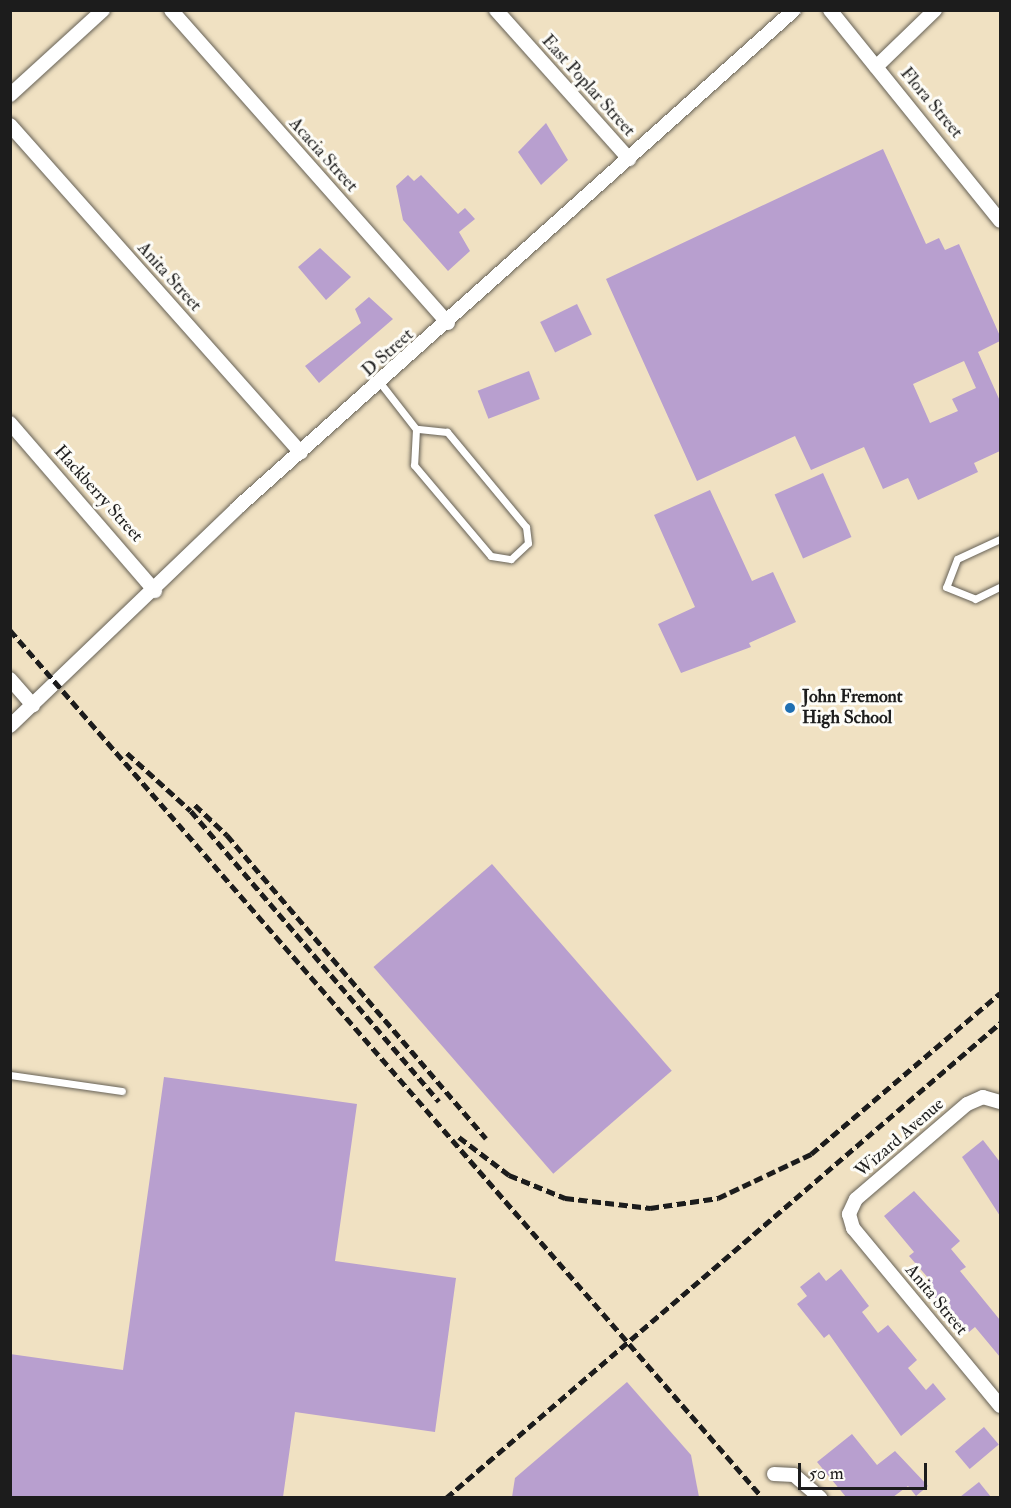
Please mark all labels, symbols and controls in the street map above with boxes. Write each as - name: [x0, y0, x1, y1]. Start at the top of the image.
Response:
- street label: East Poplar Street: [537, 31, 639, 141]
- street label: Flora Street: [895, 63, 967, 143]
- street label: Acacia Street: [284, 113, 362, 197]
- street label: Anita Street: [132, 238, 206, 316]
- street label: D Street: [358, 324, 418, 382]
- street label: Hackberry Street: [49, 441, 147, 547]
- place label: John Fremont High School: [802, 687, 903, 730]
- marker: John Fremont High School: [783, 701, 797, 715]
- street label: Wizard Avenue: [851, 1094, 949, 1182]
- street label: Anita Street: [900, 1260, 972, 1340]
- scale bar: [801, 1451, 930, 1489]
- text: 50 m: [809, 1462, 844, 1485]

